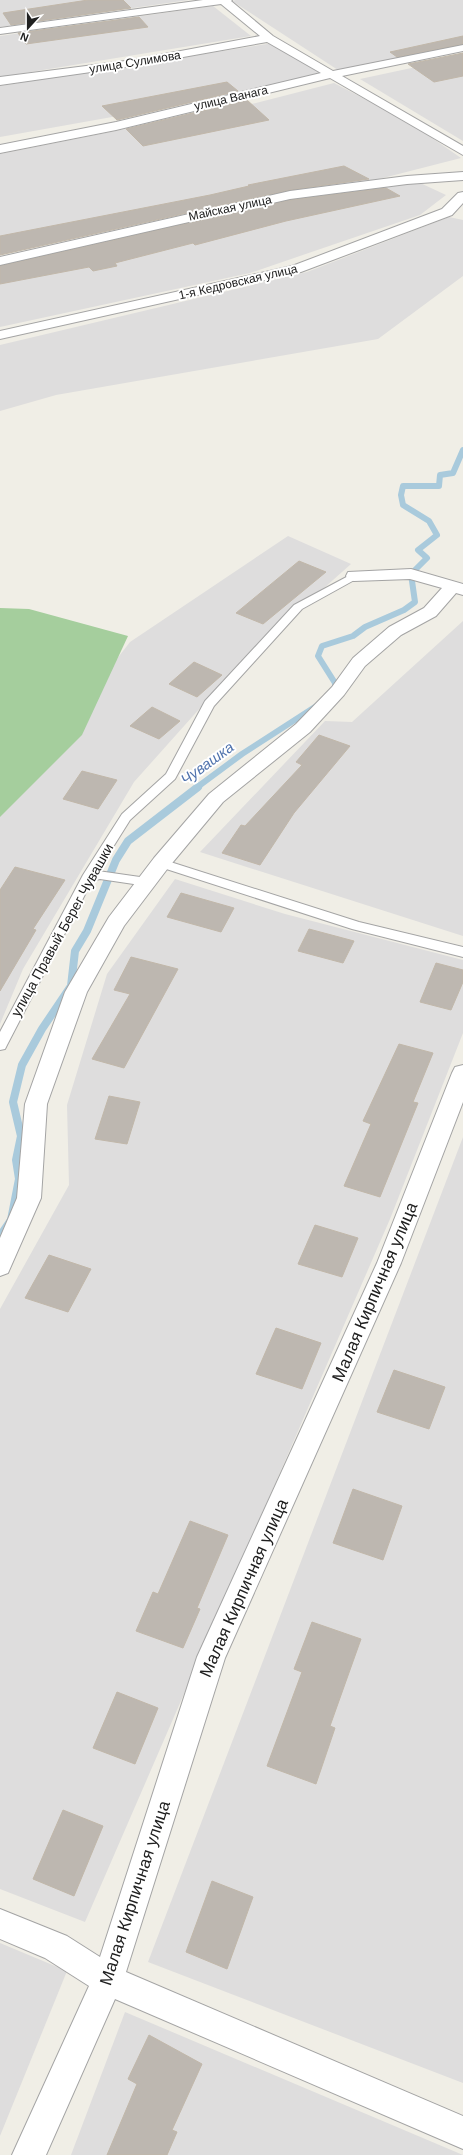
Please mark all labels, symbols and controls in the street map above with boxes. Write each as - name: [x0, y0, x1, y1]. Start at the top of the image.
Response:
- north arrow: [8, 8, 48, 48]
- text: N: [19, 30, 30, 44]
- street label: улица Сулимова: [88, 48, 182, 76]
- street label: улица Ванага: [193, 83, 269, 113]
- street label: Майская улица: [187, 192, 273, 224]
- street label: 1-я Кедровская улица: [177, 261, 299, 302]
- water label: Чувашка: [177, 738, 237, 788]
- street label: улица Правый Берег Чувашки: [8, 841, 116, 1019]
- street label: Малая Кирпичная улица: [329, 1199, 422, 1385]
- street label: Малая Кирпичная улица: [196, 1495, 292, 1680]
- street label: Малая Кирпичная улица: [96, 1798, 174, 1988]

